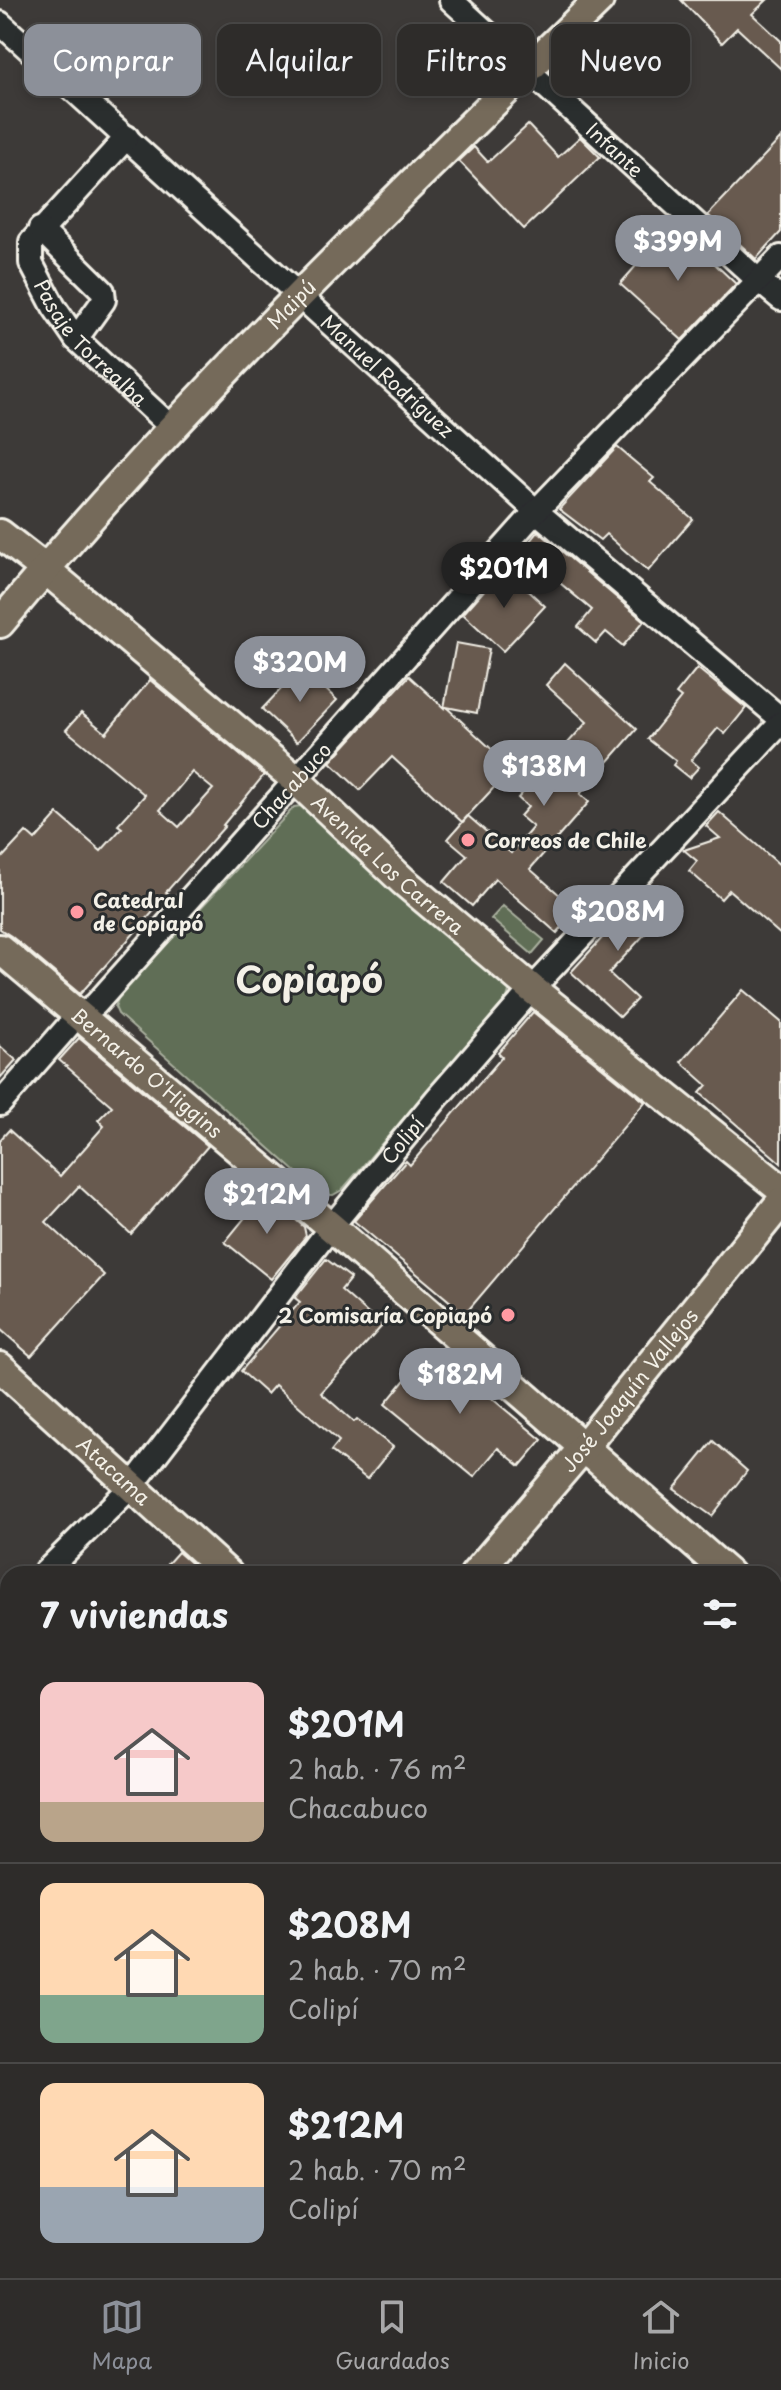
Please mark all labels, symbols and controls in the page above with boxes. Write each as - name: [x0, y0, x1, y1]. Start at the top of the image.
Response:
- chip: Comprar: [24, 24, 201, 96]
- chip: Alquilar: [217, 24, 381, 96]
- chip: Filtros: [397, 24, 535, 96]
- chip: Nuevo: [551, 24, 690, 96]
- street label: Infante: [579, 115, 651, 184]
- pin: $399M: [622, 215, 734, 283]
- text: $399M: [633, 221, 723, 260]
- street label: Maipú: [259, 272, 323, 336]
- street label: Pasaje Torrealba: [27, 274, 155, 413]
- street label: Manuel Rodríguez: [314, 307, 461, 444]
- pin: $201M: [448, 542, 560, 610]
- text: $201M: [459, 548, 549, 587]
- pin: $320M: [244, 636, 356, 704]
- text: $320M: [253, 642, 347, 681]
- street label: Chacabuco: [244, 735, 338, 836]
- pin: $138M: [488, 740, 600, 808]
- text: $138M: [501, 746, 587, 785]
- street label: Avenida Los Carrera: [305, 787, 472, 942]
- place label: Correos de Chile: [484, 825, 646, 855]
- marker: Correos de Chile: [459, 831, 477, 849]
- place label: Catedral de Copiapó: [93, 885, 203, 938]
- pin: $208M: [562, 885, 674, 953]
- text: $208M: [571, 891, 665, 930]
- marker: Catedral de Copiapó: [68, 903, 86, 921]
- district label: Copiapó: [235, 951, 383, 1005]
- street label: Bernardo O'Higgins: [65, 1000, 229, 1145]
- street label: Colipí: [373, 1110, 431, 1171]
- pin: $212M: [211, 1168, 323, 1236]
- text: $212M: [223, 1174, 311, 1213]
- place label: 2 Comisaría Copiapó: [279, 1300, 492, 1330]
- street label: José Joaquín Vallejos: [554, 1302, 705, 1479]
- marker: 2 Comisaría Copiapó: [499, 1306, 517, 1324]
- pin: $182M: [404, 1348, 516, 1416]
- text: $182M: [417, 1354, 503, 1393]
- street label: Atacama: [71, 1429, 158, 1512]
- text: 7 viviendas: [40, 1588, 228, 1640]
- icon: filters: [698, 1592, 742, 1636]
- text: $201M: [288, 1697, 405, 1749]
- icon: home: [104, 1714, 200, 1810]
- text: 2 hab. · 76 m²: [288, 1749, 467, 1788]
- text: Chacabuco: [288, 1788, 428, 1827]
- text: $208M: [288, 1898, 412, 1950]
- icon: home: [104, 1915, 200, 2011]
- text: 2 hab. · 70 m²: [288, 1950, 467, 1989]
- text: Colipí: [288, 1989, 358, 2028]
- text: $212M: [288, 2098, 404, 2150]
- icon: home: [104, 2115, 200, 2211]
- text: 2 hab. · 70 m²: [288, 2150, 467, 2189]
- text: Colipí: [288, 2189, 358, 2228]
- tab: Mapa: [92, 2295, 152, 2376]
- tab: Guardados: [335, 2295, 450, 2376]
- tab: Inicio: [633, 2295, 689, 2376]

